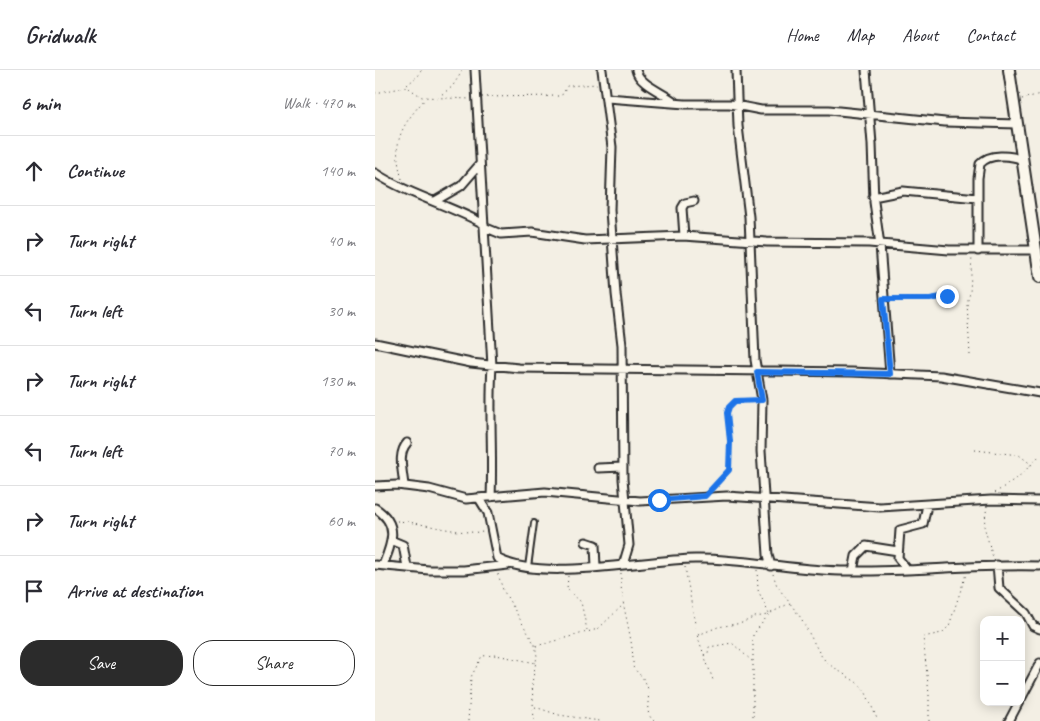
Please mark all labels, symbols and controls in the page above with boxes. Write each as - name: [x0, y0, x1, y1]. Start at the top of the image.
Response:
- text: Gridwalk: [25, 20, 95, 50]
- text: Home: [786, 24, 819, 46]
- text: Map: [847, 24, 874, 46]
- text: About: [902, 24, 938, 46]
- text: Contact: [966, 24, 1015, 46]
- text: 6 min: [20, 90, 61, 116]
- text: Walk · 470 m: [283, 93, 355, 113]
- icon: ahead: [20, 157, 48, 185]
- text: Continue: [67, 159, 124, 183]
- text: 140 m: [321, 161, 355, 181]
- icon: right: [20, 227, 48, 255]
- text: Turn right: [67, 229, 134, 253]
- text: 40 m: [328, 231, 355, 251]
- route end: [936, 285, 959, 308]
- icon: left: [20, 297, 48, 325]
- text: Turn left: [67, 299, 122, 323]
- text: 30 m: [328, 301, 355, 321]
- icon: right: [20, 367, 48, 395]
- text: Turn right: [67, 369, 134, 393]
- text: 130 m: [321, 371, 355, 391]
- icon: left: [20, 437, 48, 465]
- text: Turn left: [67, 439, 122, 463]
- text: 70 m: [328, 441, 355, 461]
- route start: [648, 489, 671, 512]
- icon: right: [20, 507, 48, 535]
- text: Turn right: [67, 509, 134, 533]
- text: 60 m: [328, 511, 355, 531]
- icon: arrive: [20, 577, 48, 605]
- text: Arrive at destination: [67, 579, 203, 603]
- map controls: [980, 616, 1025, 706]
- button: +: [980, 616, 1025, 661]
- button: Save: [20, 640, 183, 686]
- button: Share: [193, 640, 355, 686]
- button: −: [980, 661, 1025, 706]

